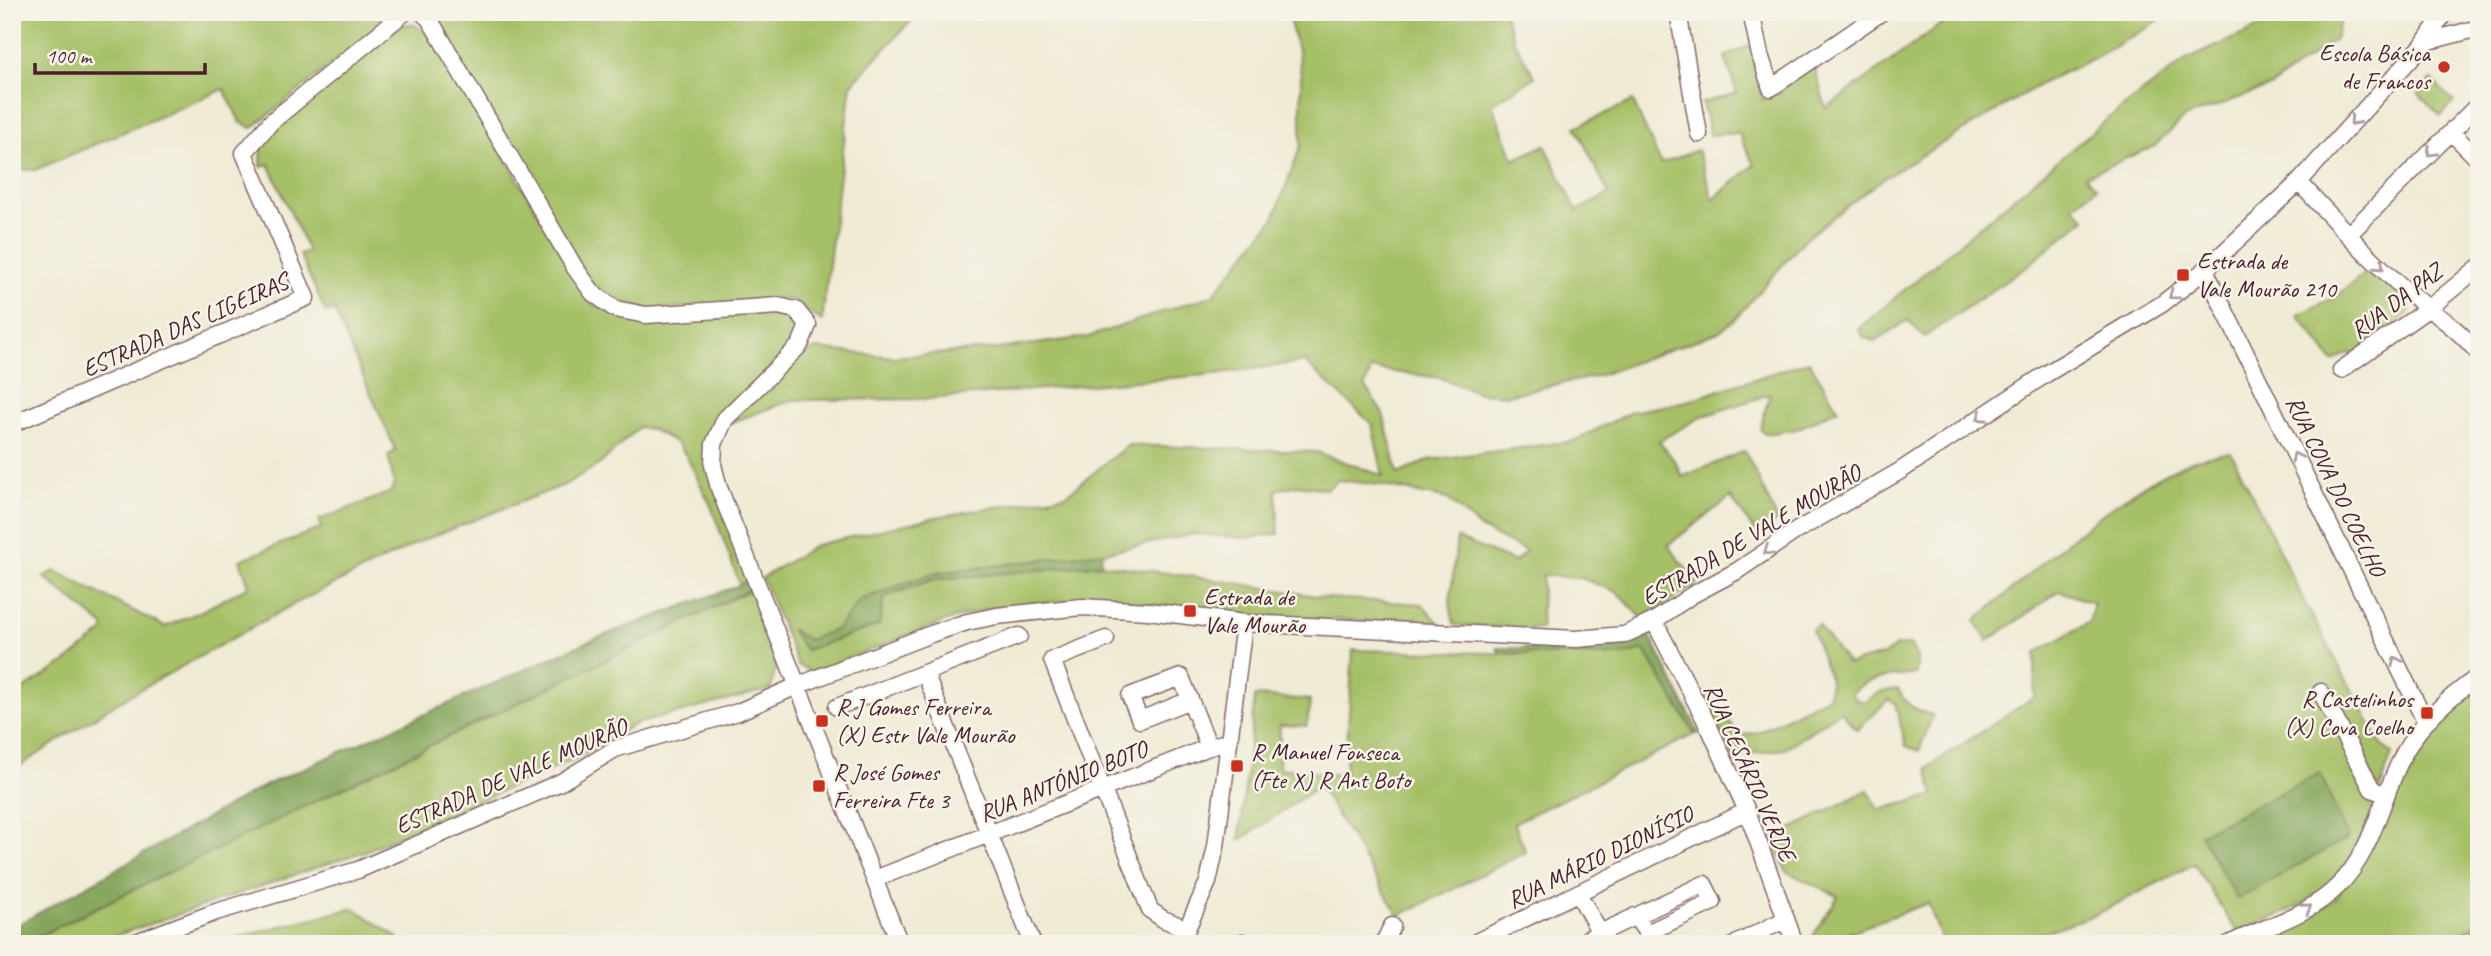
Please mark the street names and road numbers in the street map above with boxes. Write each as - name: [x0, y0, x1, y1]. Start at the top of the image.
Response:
- street label: RUA DA PAZ: [2344, 255, 2451, 345]
- street label: ESTRADA DAS LIGEIRAS: [78, 264, 296, 384]
- street label: RUA COVA DO COELHO: [2279, 391, 2394, 583]
- street label: ESTRADA DE VALE MOURÃO: [1636, 456, 1869, 612]
- street label: RUA CESÁRIO VERDE: [1697, 679, 1804, 868]
- street label: ESTRADA DE VALE MOURÃO: [390, 710, 634, 841]
- street label: RUA ANTÓNIO BOTO: [975, 732, 1154, 828]
- street label: RUA MÁRIO DIONÍSIO: [1502, 798, 1700, 915]

